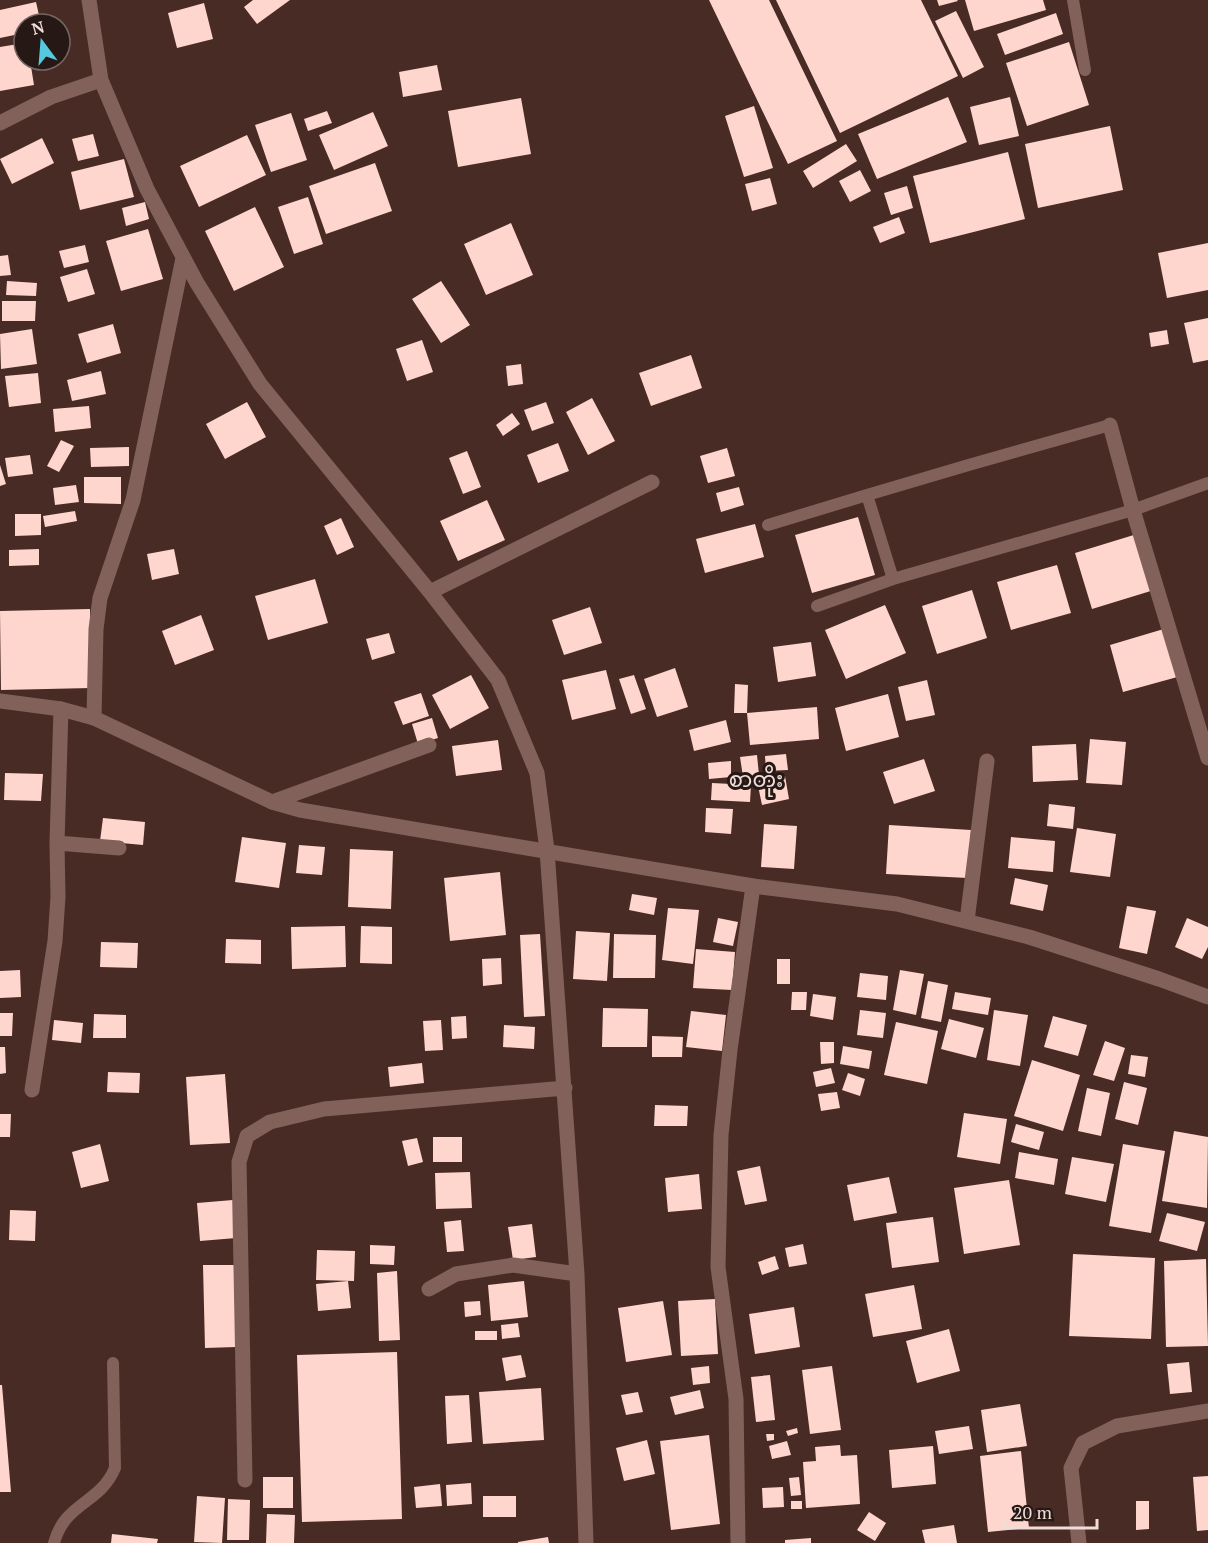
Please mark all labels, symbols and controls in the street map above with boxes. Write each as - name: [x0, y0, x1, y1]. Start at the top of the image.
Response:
- north arrow: [12, 12, 72, 72]
- text: N: [29, 15, 47, 40]
- district label: စာတိုး: [729, 764, 783, 797]
- scale bar: [1004, 1492, 1097, 1530]
- text: 20 m: [1013, 1500, 1053, 1524]

